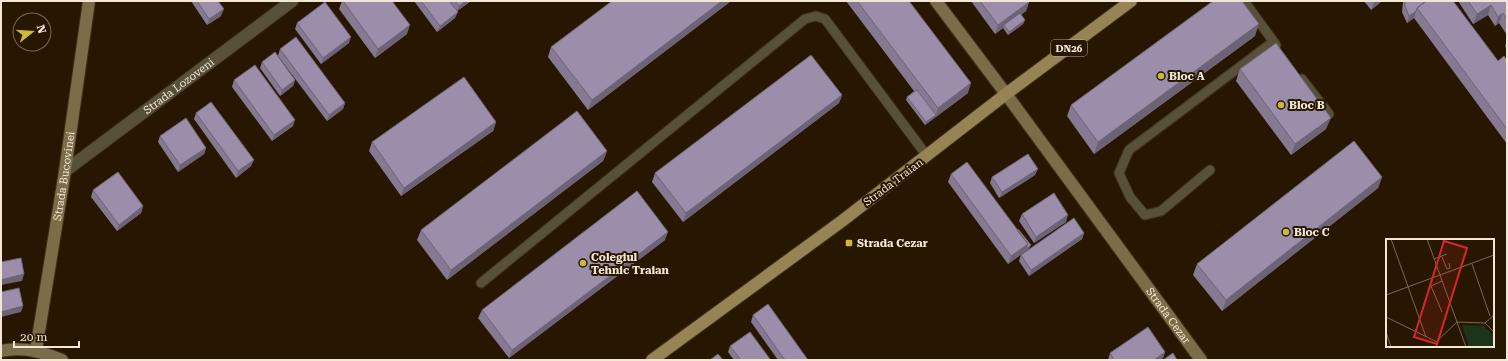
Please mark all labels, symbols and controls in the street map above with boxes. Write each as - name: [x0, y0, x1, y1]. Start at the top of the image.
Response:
- north arrow: [12, 12, 52, 52]
- text: N: [34, 23, 49, 36]
- road number: DN26: [1051, 40, 1087, 56]
- street label: Strada Lozoveni: [141, 55, 217, 117]
- place label: Bloc A: [1169, 70, 1205, 83]
- marker: Bloc A: [1156, 71, 1166, 81]
- place label: Bloc B: [1289, 99, 1325, 112]
- marker: Bloc B: [1276, 100, 1286, 110]
- street label: Strada Bucovinei: [51, 130, 78, 222]
- street label: Strada Traian: [861, 156, 926, 209]
- place label: Bloc C: [1294, 226, 1330, 239]
- marker: Bloc C: [1281, 227, 1291, 237]
- place label: Strada Cezar: [857, 237, 928, 250]
- marker: Strada Cezar: [844, 238, 854, 248]
- inset map: [1386, 239, 1494, 347]
- place label: Colegiul Tehnic Traian: [591, 251, 670, 277]
- marker: Colegiul Tehnic Traian: [578, 258, 588, 268]
- street label: Strada Cezar: [1143, 285, 1193, 347]
- scale bar: [14, 323, 79, 349]
- text: 20 m: [20, 330, 47, 344]

